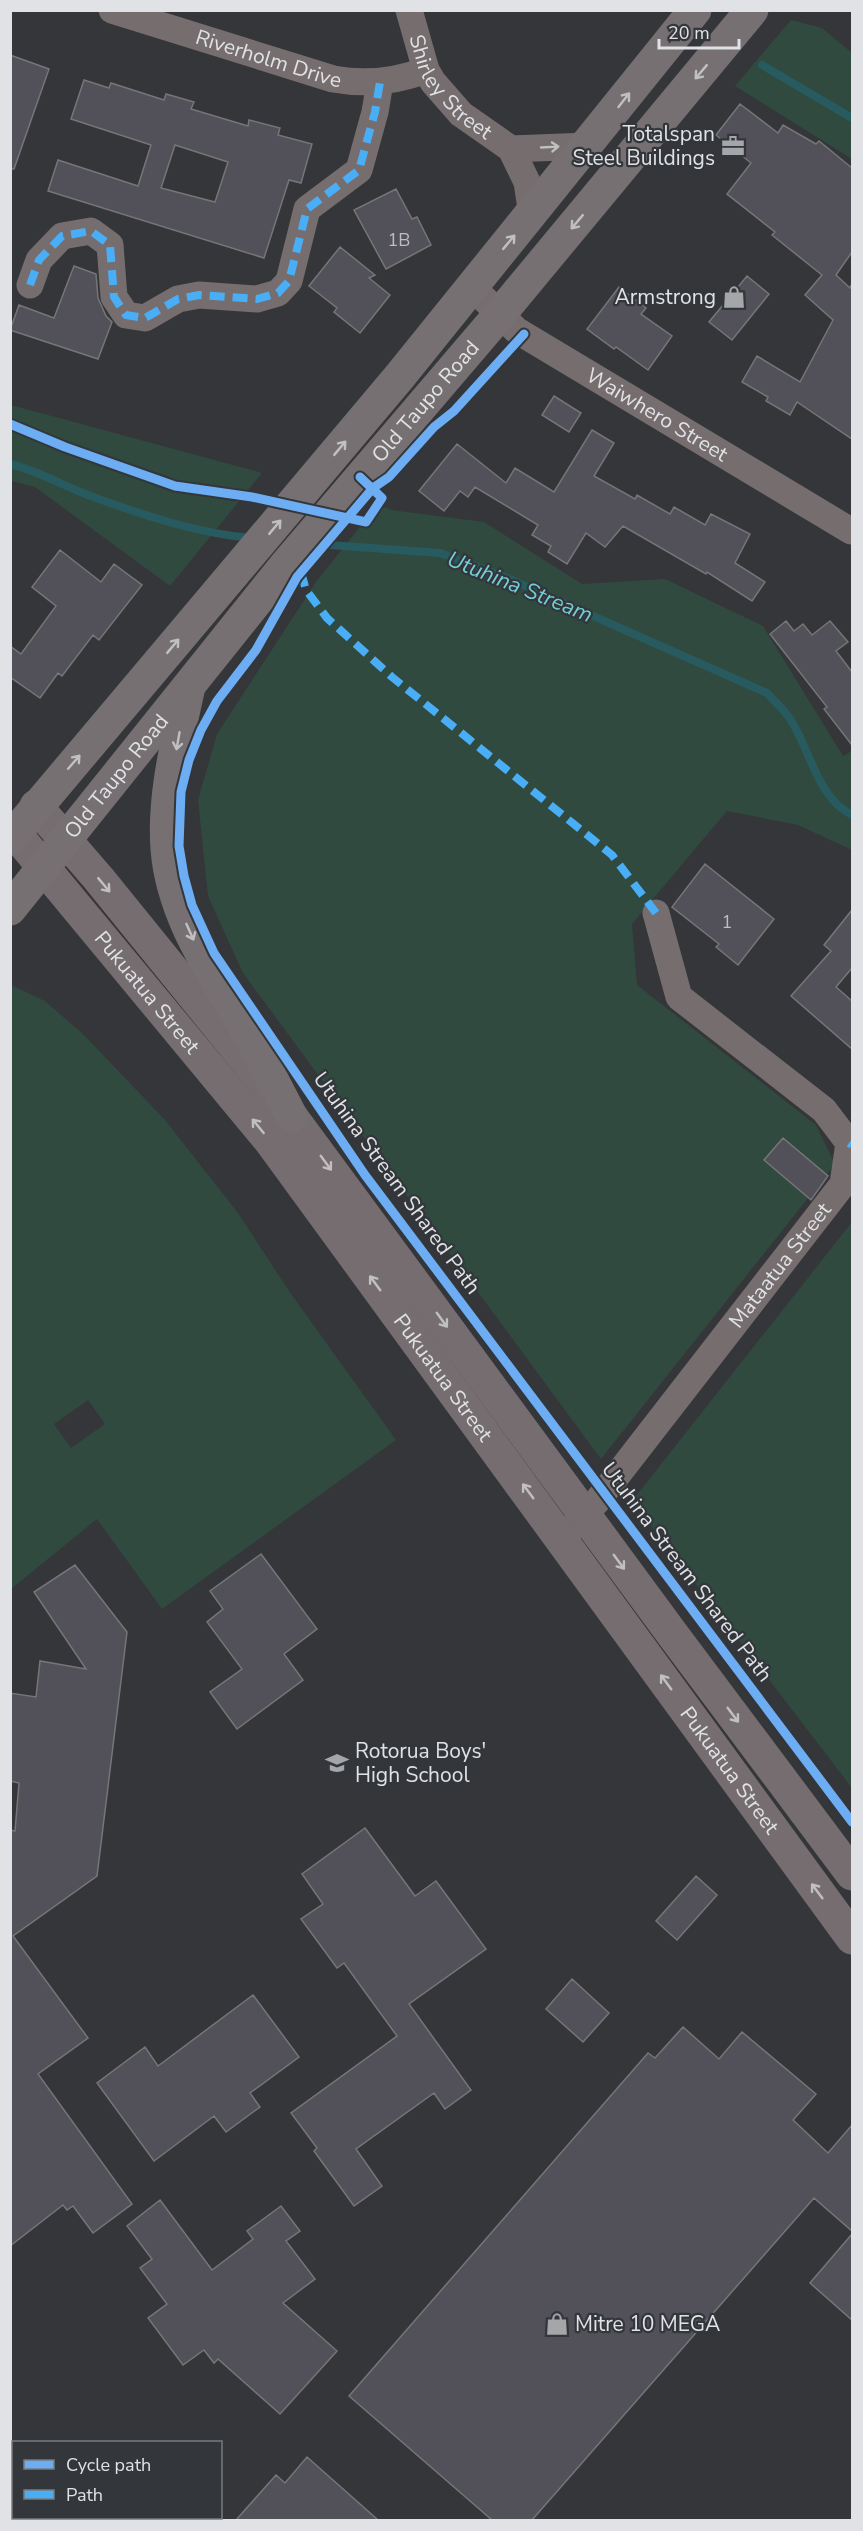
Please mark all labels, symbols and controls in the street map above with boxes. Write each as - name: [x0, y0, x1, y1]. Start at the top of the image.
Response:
- scale bar: [659, 12, 738, 50]
- text: 20 m: [668, 21, 710, 45]
- street label: Riverholm Drive: [192, 23, 343, 94]
- street label: Shirley Street: [403, 31, 498, 146]
- one-way arrow: [695, 64, 708, 80]
- one-way arrow: [618, 93, 631, 109]
- place label: Totalspan Steel Buildings: [573, 120, 715, 172]
- office icon: Totalspan Steel Buildings: [720, 133, 746, 159]
- one-way arrow: [539, 142, 559, 153]
- one-way arrow: [570, 214, 584, 229]
- house number: 1B: [388, 228, 410, 252]
- one-way arrow: [503, 234, 516, 250]
- place label: Armstrong: [615, 283, 716, 311]
- shop icon: Armstrong: [721, 284, 747, 310]
- street label: Old Taupo Road: [365, 334, 485, 468]
- street label: Waiwhero Street: [581, 361, 734, 468]
- one-way arrow: [333, 441, 346, 457]
- one-way arrow: [268, 519, 281, 535]
- water label: Utuhina Stream: [443, 544, 597, 630]
- one-way arrow: [166, 639, 180, 654]
- street label: Old Taupo Road: [58, 708, 175, 844]
- one-way arrow: [172, 731, 183, 750]
- one-way arrow: [67, 755, 81, 770]
- one-way arrow: [97, 877, 110, 893]
- house number: 1: [722, 910, 732, 934]
- one-way arrow: [184, 922, 196, 940]
- street label: Pukuatua Street: [88, 925, 207, 1060]
- street label: Utuhina Stream Shared Path: [307, 1066, 487, 1300]
- one-way arrow: [252, 1119, 265, 1135]
- one-way arrow: [320, 1154, 332, 1170]
- street label: Mataatua Street: [722, 1196, 838, 1334]
- one-way arrow: [369, 1275, 381, 1291]
- street label: Pukuatua Street: [387, 1308, 499, 1448]
- one-way arrow: [435, 1311, 448, 1327]
- street label: Utuhina Stream Shared Path: [595, 1456, 779, 1688]
- one-way arrow: [522, 1483, 534, 1499]
- one-way arrow: [613, 1553, 626, 1569]
- one-way arrow: [660, 1675, 672, 1691]
- street label: Pukuatua Street: [674, 1701, 786, 1840]
- one-way arrow: [727, 1707, 740, 1723]
- place label: Rotorua Boys' High School: [355, 1737, 486, 1789]
- school or university icon: Rotorua Boys' High School: [324, 1750, 350, 1776]
- one-way arrow: [811, 1883, 824, 1899]
- place label: Mitre 10 MEGA: [575, 2310, 720, 2338]
- shop icon: Mitre 10 MEGA: [544, 2311, 570, 2337]
- legend: [12, 2441, 222, 2519]
- text: Cycle path: [66, 2453, 151, 2477]
- text: Path: [66, 2483, 103, 2507]

